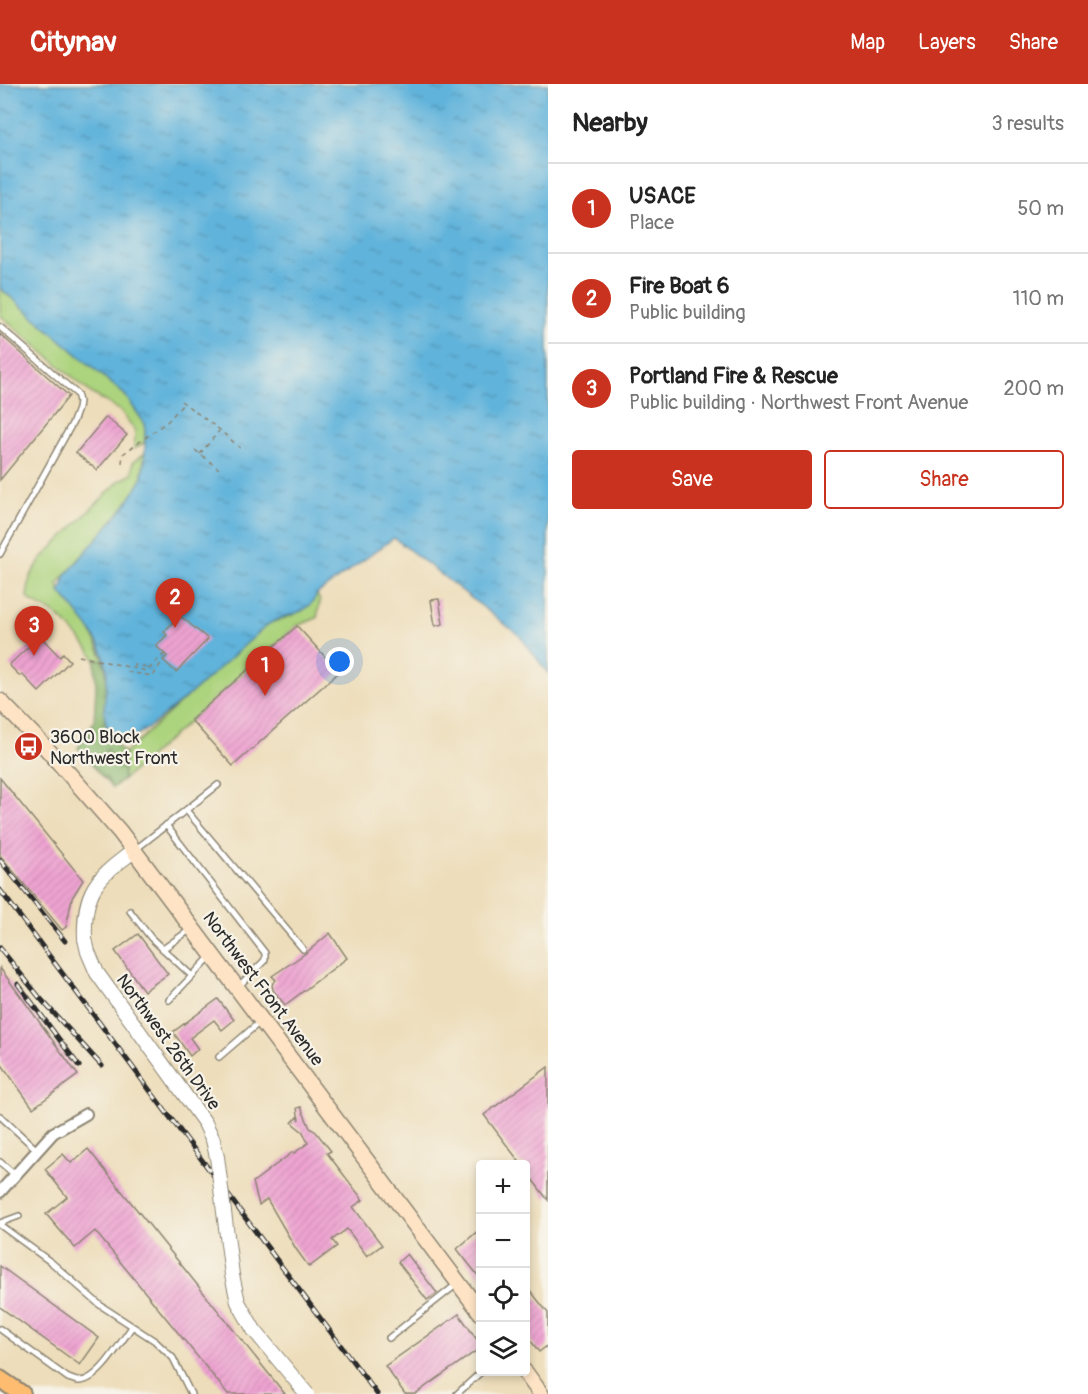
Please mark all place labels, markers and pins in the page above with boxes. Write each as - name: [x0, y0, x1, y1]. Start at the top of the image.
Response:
- pin: 2: [156, 578, 195, 628]
- pin: 3: [15, 606, 54, 656]
- pin: 1: [246, 646, 284, 696]
- place label: 3600 Block Northwest Front: [50, 726, 179, 770]
- bus stop icon: 3600 Block Northwest Front: [13, 731, 45, 763]

